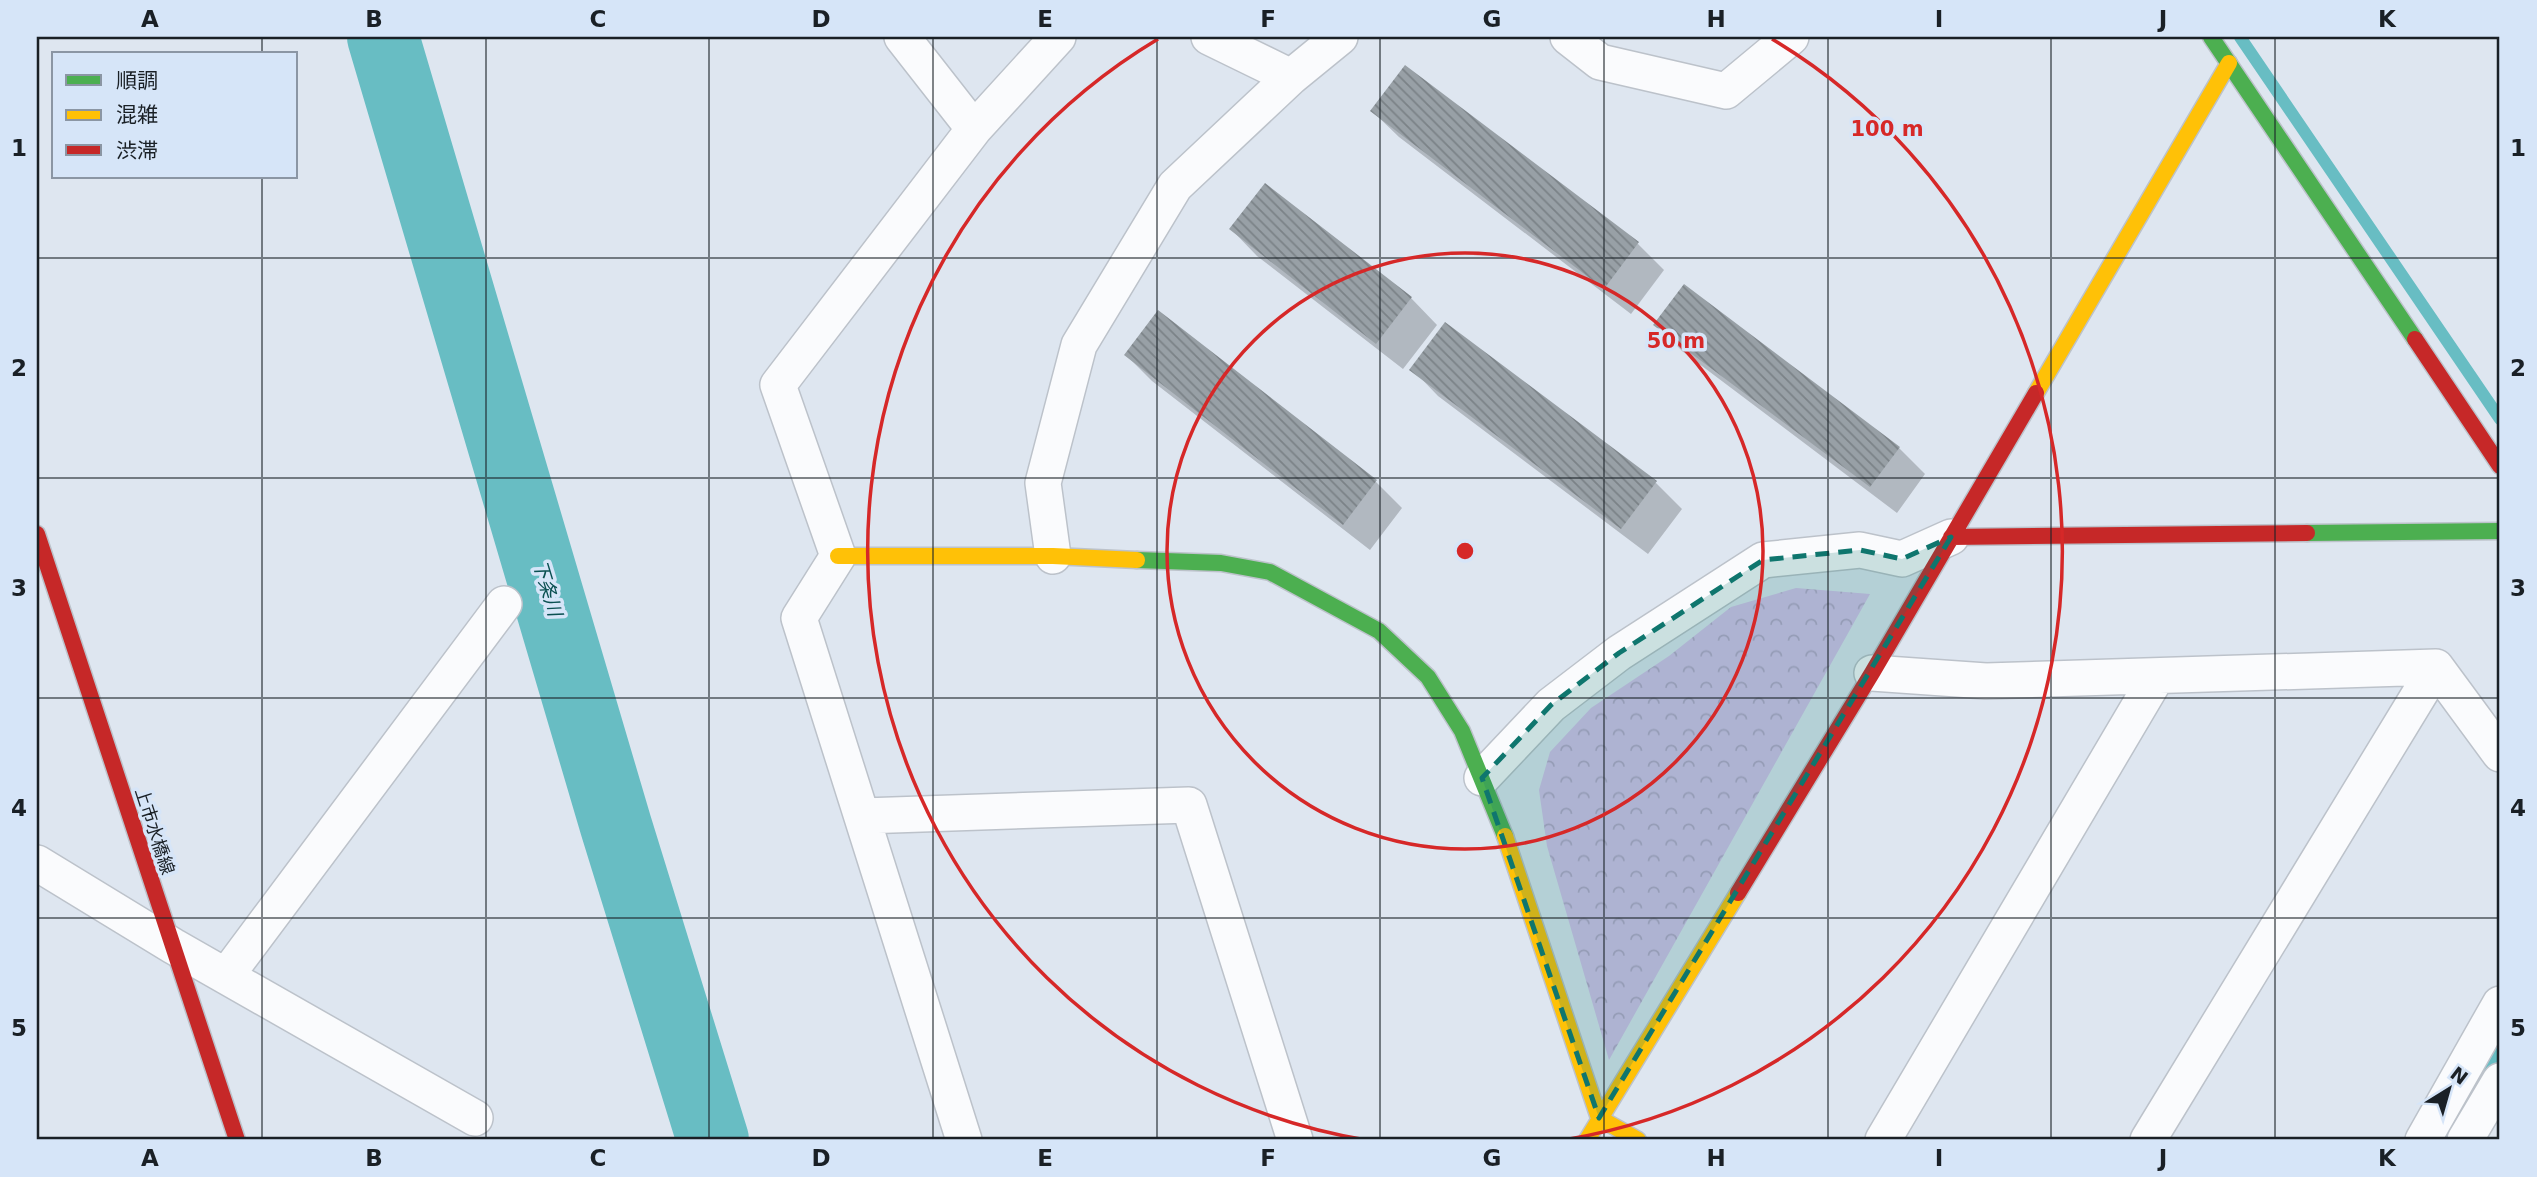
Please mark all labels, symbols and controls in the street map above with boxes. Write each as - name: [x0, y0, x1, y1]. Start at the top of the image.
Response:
- text: A: [141, 6, 159, 32]
- text: B: [365, 6, 383, 32]
- text: C: [590, 6, 606, 32]
- text: D: [811, 6, 831, 32]
- text: E: [1037, 6, 1053, 32]
- text: F: [1260, 6, 1276, 32]
- text: G: [1483, 6, 1501, 32]
- text: H: [1706, 6, 1726, 32]
- text: I: [1935, 6, 1943, 32]
- text: J: [2157, 6, 2167, 32]
- text: K: [2378, 6, 2397, 32]
- legend: [52, 52, 298, 178]
- text: 順調: [116, 69, 158, 93]
- text: 混雑: [116, 103, 158, 127]
- text: 100 m: [1850, 117, 1924, 141]
- text: 1: [11, 135, 27, 161]
- text: 1: [2510, 135, 2526, 161]
- text: 渋滞: [116, 139, 158, 163]
- text: 50 m: [1647, 329, 1705, 353]
- text: 2: [11, 355, 27, 381]
- text: 2: [2510, 355, 2526, 381]
- centre of rings: [1453, 539, 1477, 563]
- water label: 下条川: [529, 558, 567, 620]
- text: 3: [11, 575, 27, 601]
- text: 3: [2510, 575, 2526, 601]
- street label: 上市水橋線: [131, 785, 179, 877]
- text: 4: [11, 795, 27, 821]
- text: 4: [2510, 795, 2526, 821]
- text: 5: [11, 1015, 27, 1041]
- text: 5: [2510, 1015, 2526, 1041]
- north arrow: [2414, 1054, 2484, 1124]
- text: N: [2446, 1062, 2472, 1089]
- text: A: [141, 1145, 159, 1171]
- text: B: [365, 1145, 383, 1171]
- text: C: [590, 1145, 606, 1171]
- text: D: [811, 1145, 831, 1171]
- text: E: [1037, 1145, 1053, 1171]
- text: F: [1260, 1145, 1276, 1171]
- text: G: [1483, 1145, 1501, 1171]
- text: H: [1706, 1145, 1726, 1171]
- text: I: [1935, 1145, 1943, 1171]
- text: J: [2157, 1145, 2167, 1171]
- text: K: [2378, 1145, 2397, 1171]

